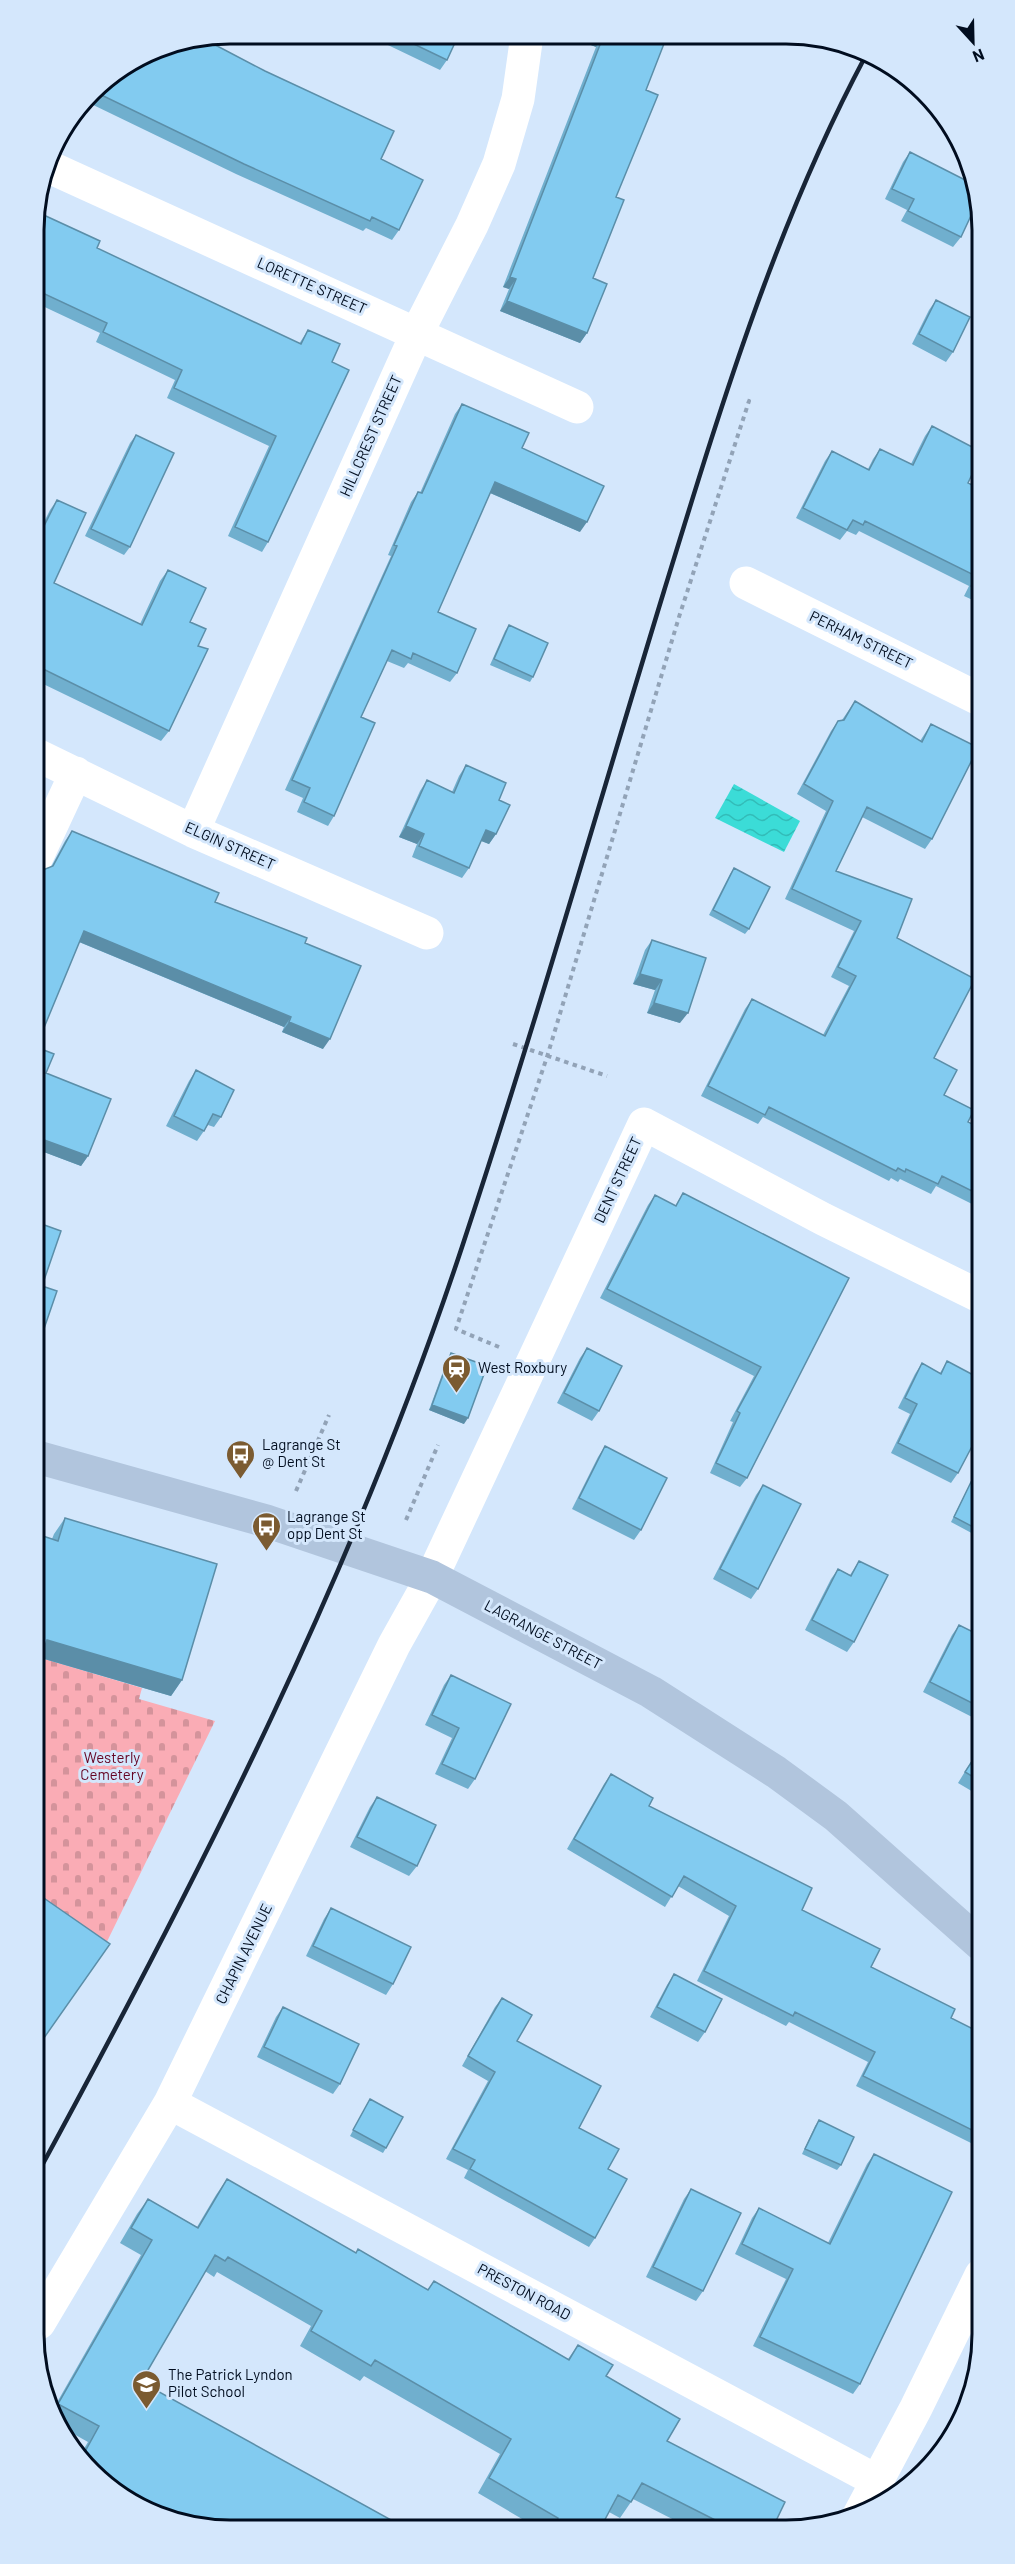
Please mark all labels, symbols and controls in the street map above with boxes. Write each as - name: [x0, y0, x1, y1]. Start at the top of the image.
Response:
- north arrow: [943, 12, 1003, 72]
- text: N: [970, 46, 987, 67]
- street label: LORETTE STREET: [255, 253, 370, 317]
- street label: HILLCREST STREET: [335, 372, 405, 499]
- street label: PERHAM STREET: [807, 606, 916, 672]
- street label: ELGIN STREET: [183, 817, 278, 873]
- street label: DENT STREET: [589, 1134, 645, 1225]
- station icon: West Roxbury: [441, 1352, 473, 1394]
- place label: West Roxbury: [478, 1358, 567, 1376]
- place label: Lagrange St @ Dent St: [262, 1435, 341, 1470]
- bus stop icon: Lagrange St @ Dent St: [225, 1438, 257, 1480]
- place label: Lagrange St opp Dent St: [287, 1507, 366, 1542]
- bus stop icon: Lagrange St opp Dent St: [250, 1510, 282, 1552]
- street label: LAGRANGE STREET: [482, 1596, 605, 1673]
- park label: Westerly Cemetery: [80, 1748, 144, 1783]
- street label: CHAPIN AVENUE: [211, 1901, 275, 2007]
- street label: PRESTON ROAD: [475, 2259, 574, 2323]
- place label: The Patrick Lyndon Pilot School: [168, 2365, 293, 2400]
- school or university icon: The Patrick Lyndon Pilot School: [131, 2368, 163, 2410]

